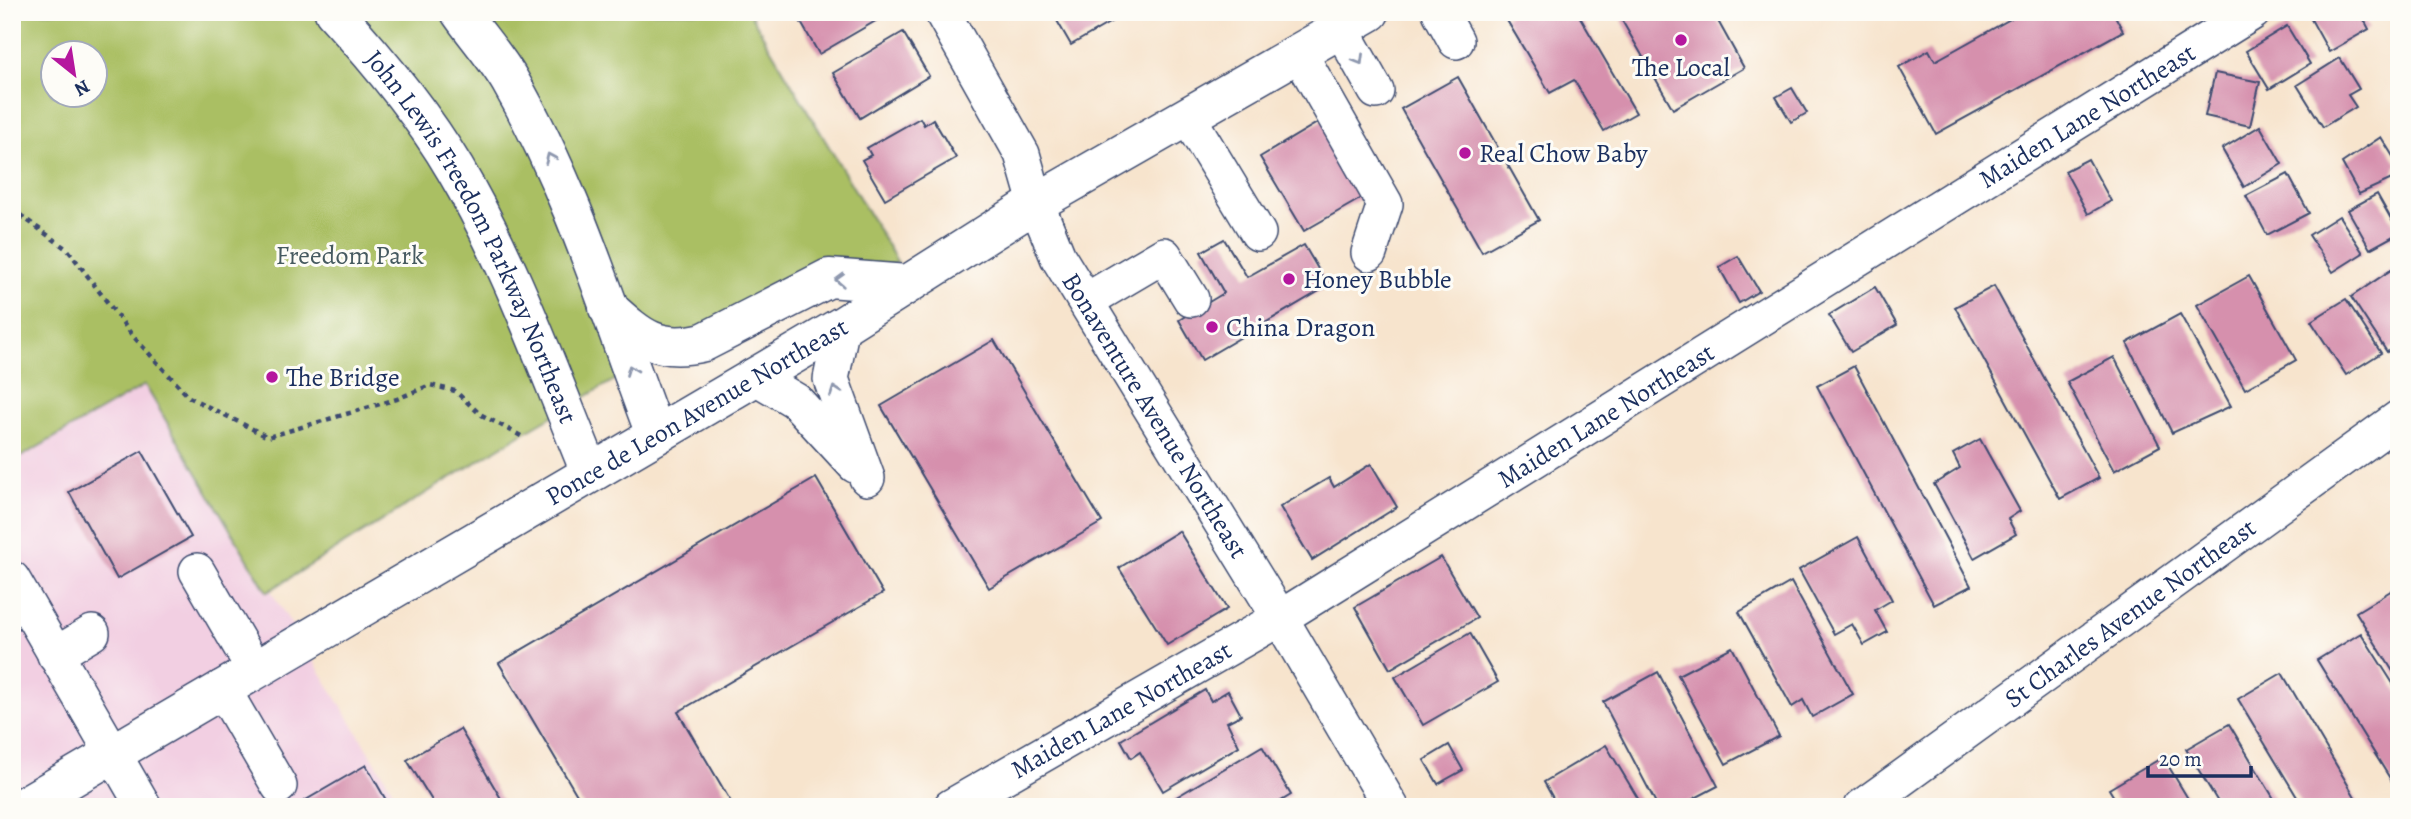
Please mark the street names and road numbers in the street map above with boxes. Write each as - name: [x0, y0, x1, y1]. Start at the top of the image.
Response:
- street label: Maiden Lane Northeast: [1972, 35, 2202, 197]
- street label: John Lewis Freedom Parkway Northeast: [357, 43, 586, 429]
- street label: Bonaventure Avenue Northeast: [1054, 266, 1256, 565]
- street label: Ponce de Leon Avenue Northeast: [539, 309, 855, 514]
- street label: Maiden Lane Northeast: [1491, 335, 1721, 496]
- street label: St Charles Avenue Northeast: [1998, 510, 2263, 716]
- street label: Maiden Lane Northeast: [1005, 632, 1238, 787]

